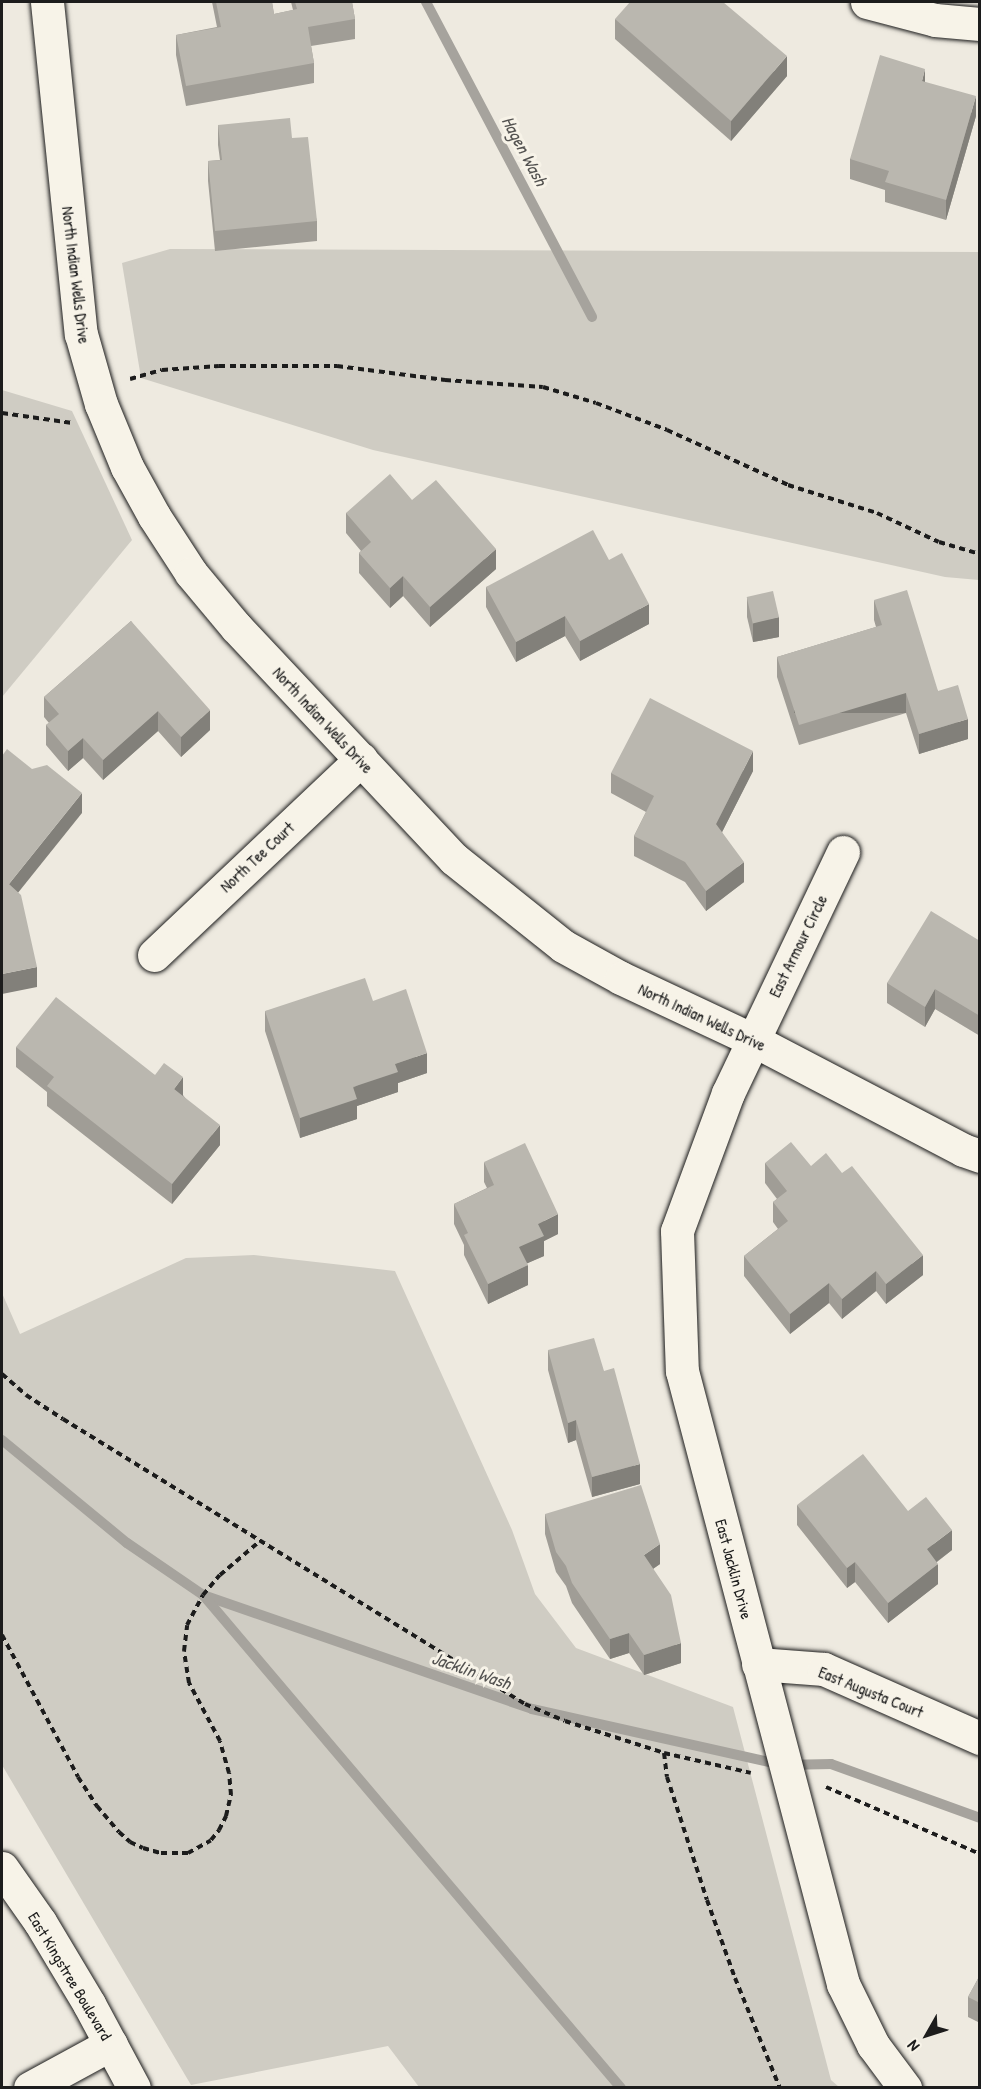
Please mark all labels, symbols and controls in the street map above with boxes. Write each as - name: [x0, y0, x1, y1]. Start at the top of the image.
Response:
- water label: Hagen Wash: [497, 113, 551, 189]
- street label: North Indian Wells Drive: [58, 205, 94, 345]
- street label: North Indian Wells Drive: [269, 663, 377, 777]
- street label: North Tee Court: [216, 818, 298, 896]
- street label: East Armour Circle: [765, 892, 831, 1000]
- street label: North Indian Wells Drive: [635, 979, 769, 1055]
- street label: East Jacklin Drive: [711, 1517, 757, 1621]
- water label: Jacklin Wash: [429, 1647, 513, 1695]
- street label: East Augusta Court: [816, 1662, 926, 1722]
- street label: East Kingstree Boulevard: [24, 1909, 116, 2043]
- north arrow: [897, 2005, 957, 2065]
- text: N: [902, 2036, 924, 2057]

